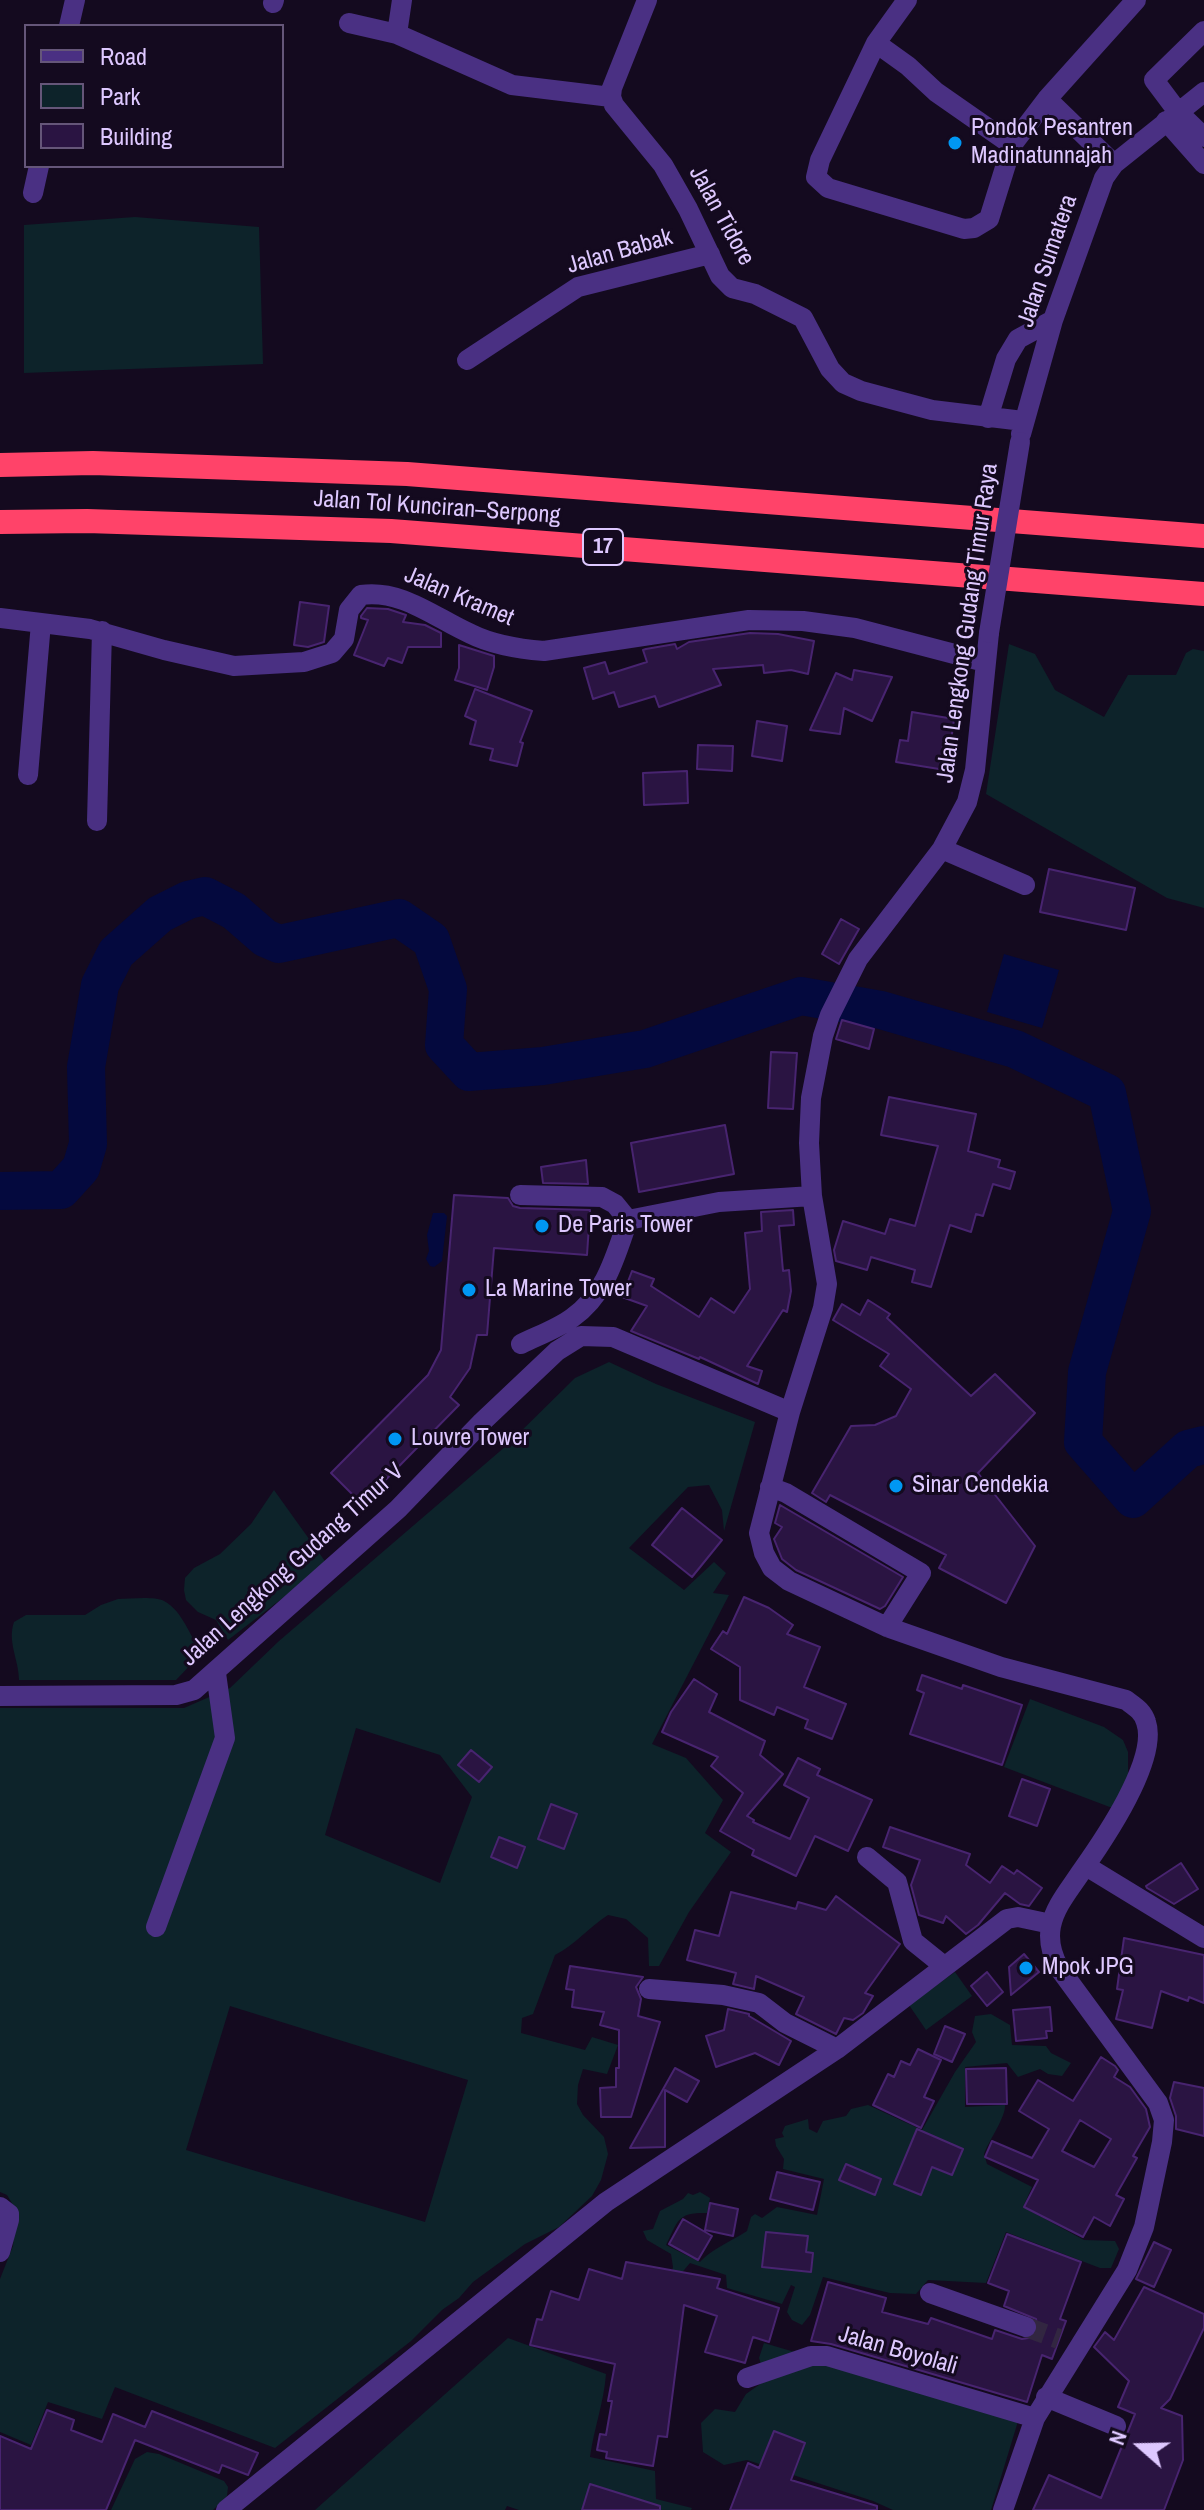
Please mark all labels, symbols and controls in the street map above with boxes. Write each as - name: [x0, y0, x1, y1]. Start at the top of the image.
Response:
- legend: [24, 24, 284, 168]
- text: Road: [100, 40, 147, 72]
- text: Park: [100, 80, 140, 112]
- place label: Pondok Pesantren Madinatunnajah: [971, 115, 1133, 171]
- text: Building: [100, 120, 172, 152]
- marker: Pondok Pesantren Madinatunnajah: [946, 134, 964, 152]
- street label: Jalan Tidore: [682, 161, 760, 271]
- street label: Jalan Sumatera: [1012, 191, 1084, 331]
- street label: Jalan Babak: [564, 223, 676, 281]
- street label: Jalan Lengkong Gudang Timur Raya: [931, 461, 1005, 785]
- street label: Jalan Tol Kunciran–Serpong: [313, 485, 561, 531]
- road number: 17: [583, 529, 623, 565]
- street label: Jalan Kramet: [400, 561, 518, 633]
- place label: De Paris Tower: [558, 1212, 693, 1240]
- marker: De Paris Tower: [533, 1217, 551, 1235]
- place label: La Marine Tower: [485, 1276, 632, 1304]
- marker: La Marine Tower: [460, 1281, 478, 1299]
- place label: Louvre Tower: [411, 1425, 529, 1453]
- marker: Louvre Tower: [386, 1430, 404, 1448]
- street label: Jalan Lengkong Gudang Timur V: [176, 1457, 410, 1673]
- place label: Sinar Cendekia: [912, 1472, 1049, 1500]
- marker: Sinar Cendekia: [887, 1477, 905, 1495]
- place label: Mpok JPG: [1042, 1954, 1134, 1982]
- marker: Mpok JPG: [1017, 1959, 1035, 1977]
- street label: Jalan Boyolali: [835, 2320, 961, 2382]
- north arrow: [1100, 2406, 1180, 2486]
- text: N: [1101, 2427, 1134, 2449]

